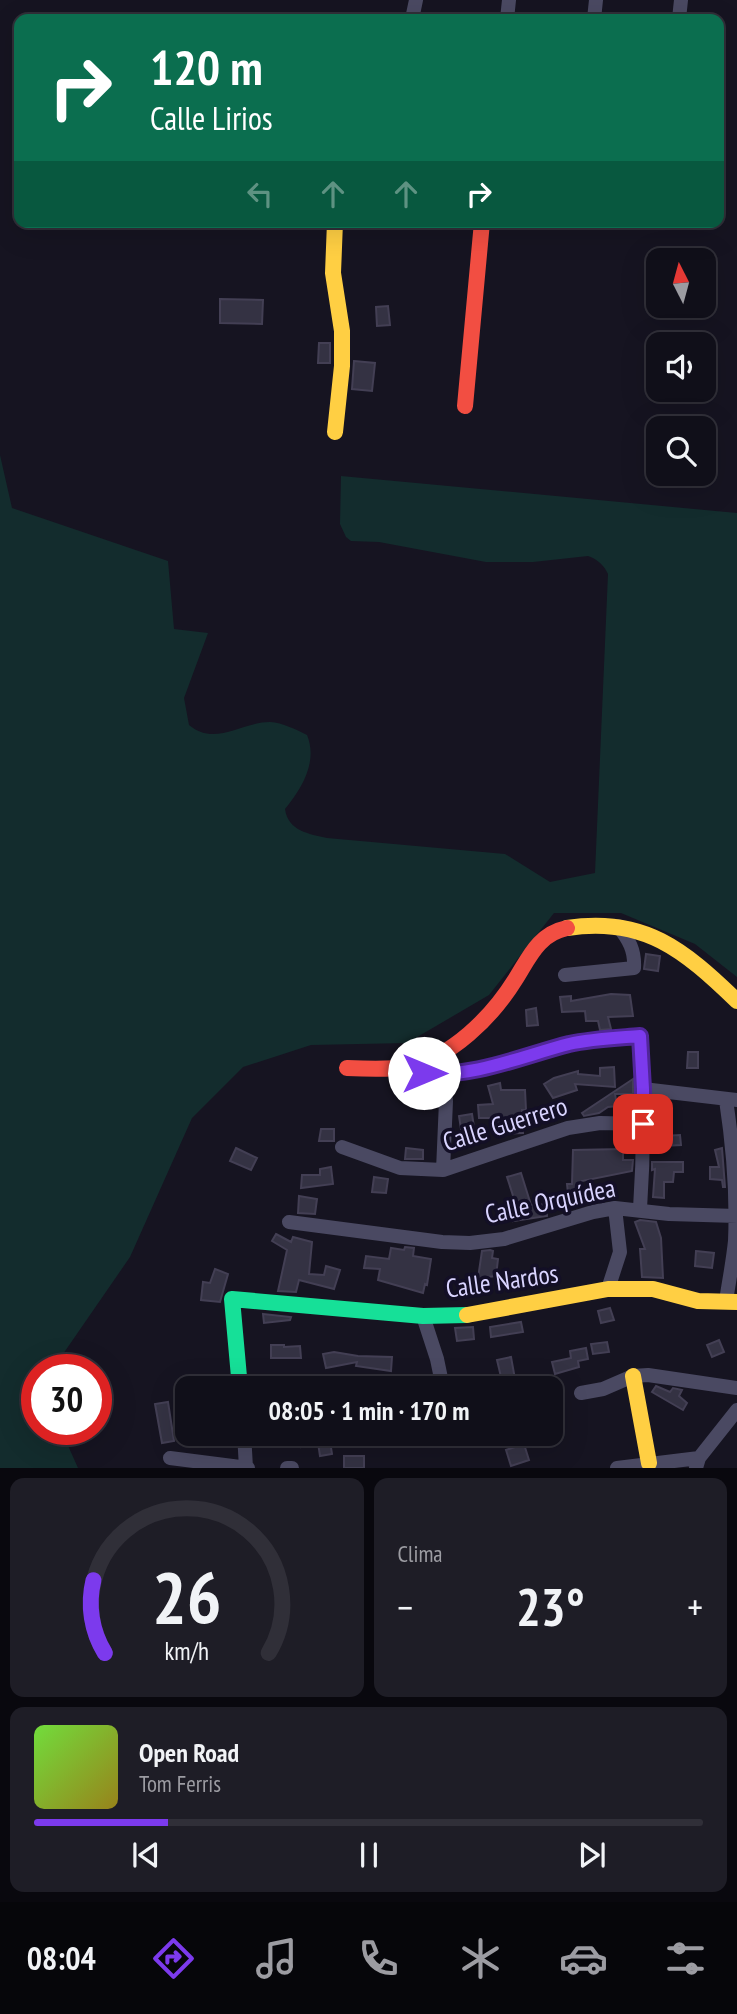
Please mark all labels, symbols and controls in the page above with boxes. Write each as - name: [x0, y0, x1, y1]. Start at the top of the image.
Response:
- text: 120 m: [150, 35, 263, 99]
- icon: right: [35, 42, 126, 133]
- text: Calle Lirios: [150, 97, 273, 139]
- icon: left: [241, 175, 279, 213]
- icon: ahead: [314, 175, 352, 213]
- icon: ahead: [387, 175, 425, 213]
- icon: right: [460, 175, 498, 213]
- north arrow: [646, 248, 716, 318]
- map controls: [646, 248, 716, 486]
- button: sound: [646, 332, 716, 402]
- button: search: [646, 416, 716, 486]
- position arrow: [387, 1036, 461, 1110]
- street label: Calle Guerrero: [439, 1089, 571, 1158]
- pin: [613, 1094, 673, 1154]
- icon: arrive: [624, 1105, 662, 1143]
- street label: Calle Orquídea: [482, 1171, 618, 1230]
- street label: Calle Nardos: [444, 1256, 560, 1305]
- speed limit sign: 30: [21, 1354, 112, 1445]
- text: 08:05 · 1 min · 170 m: [269, 1394, 469, 1427]
- text: Clima: [398, 1539, 443, 1568]
- text: 26: [152, 1550, 222, 1644]
- text: 23°: [516, 1573, 585, 1640]
- text: −: [398, 1582, 413, 1631]
- text: +: [687, 1582, 703, 1631]
- text: km/h: [165, 1635, 209, 1667]
- text: Open Road: [139, 1736, 239, 1769]
- text: Tom Ferris: [139, 1769, 221, 1798]
- icon: previous: [127, 1836, 165, 1874]
- icon: pause: [350, 1836, 388, 1874]
- icon: next: [573, 1836, 611, 1874]
- icon: directions: [149, 1934, 198, 1983]
- icon: music: [252, 1934, 301, 1983]
- icon: phone: [354, 1934, 403, 1983]
- icon: climate: [456, 1934, 505, 1983]
- icon: car: [559, 1934, 608, 1983]
- icon: filters: [661, 1934, 710, 1983]
- text: 08:04: [27, 1937, 96, 1979]

